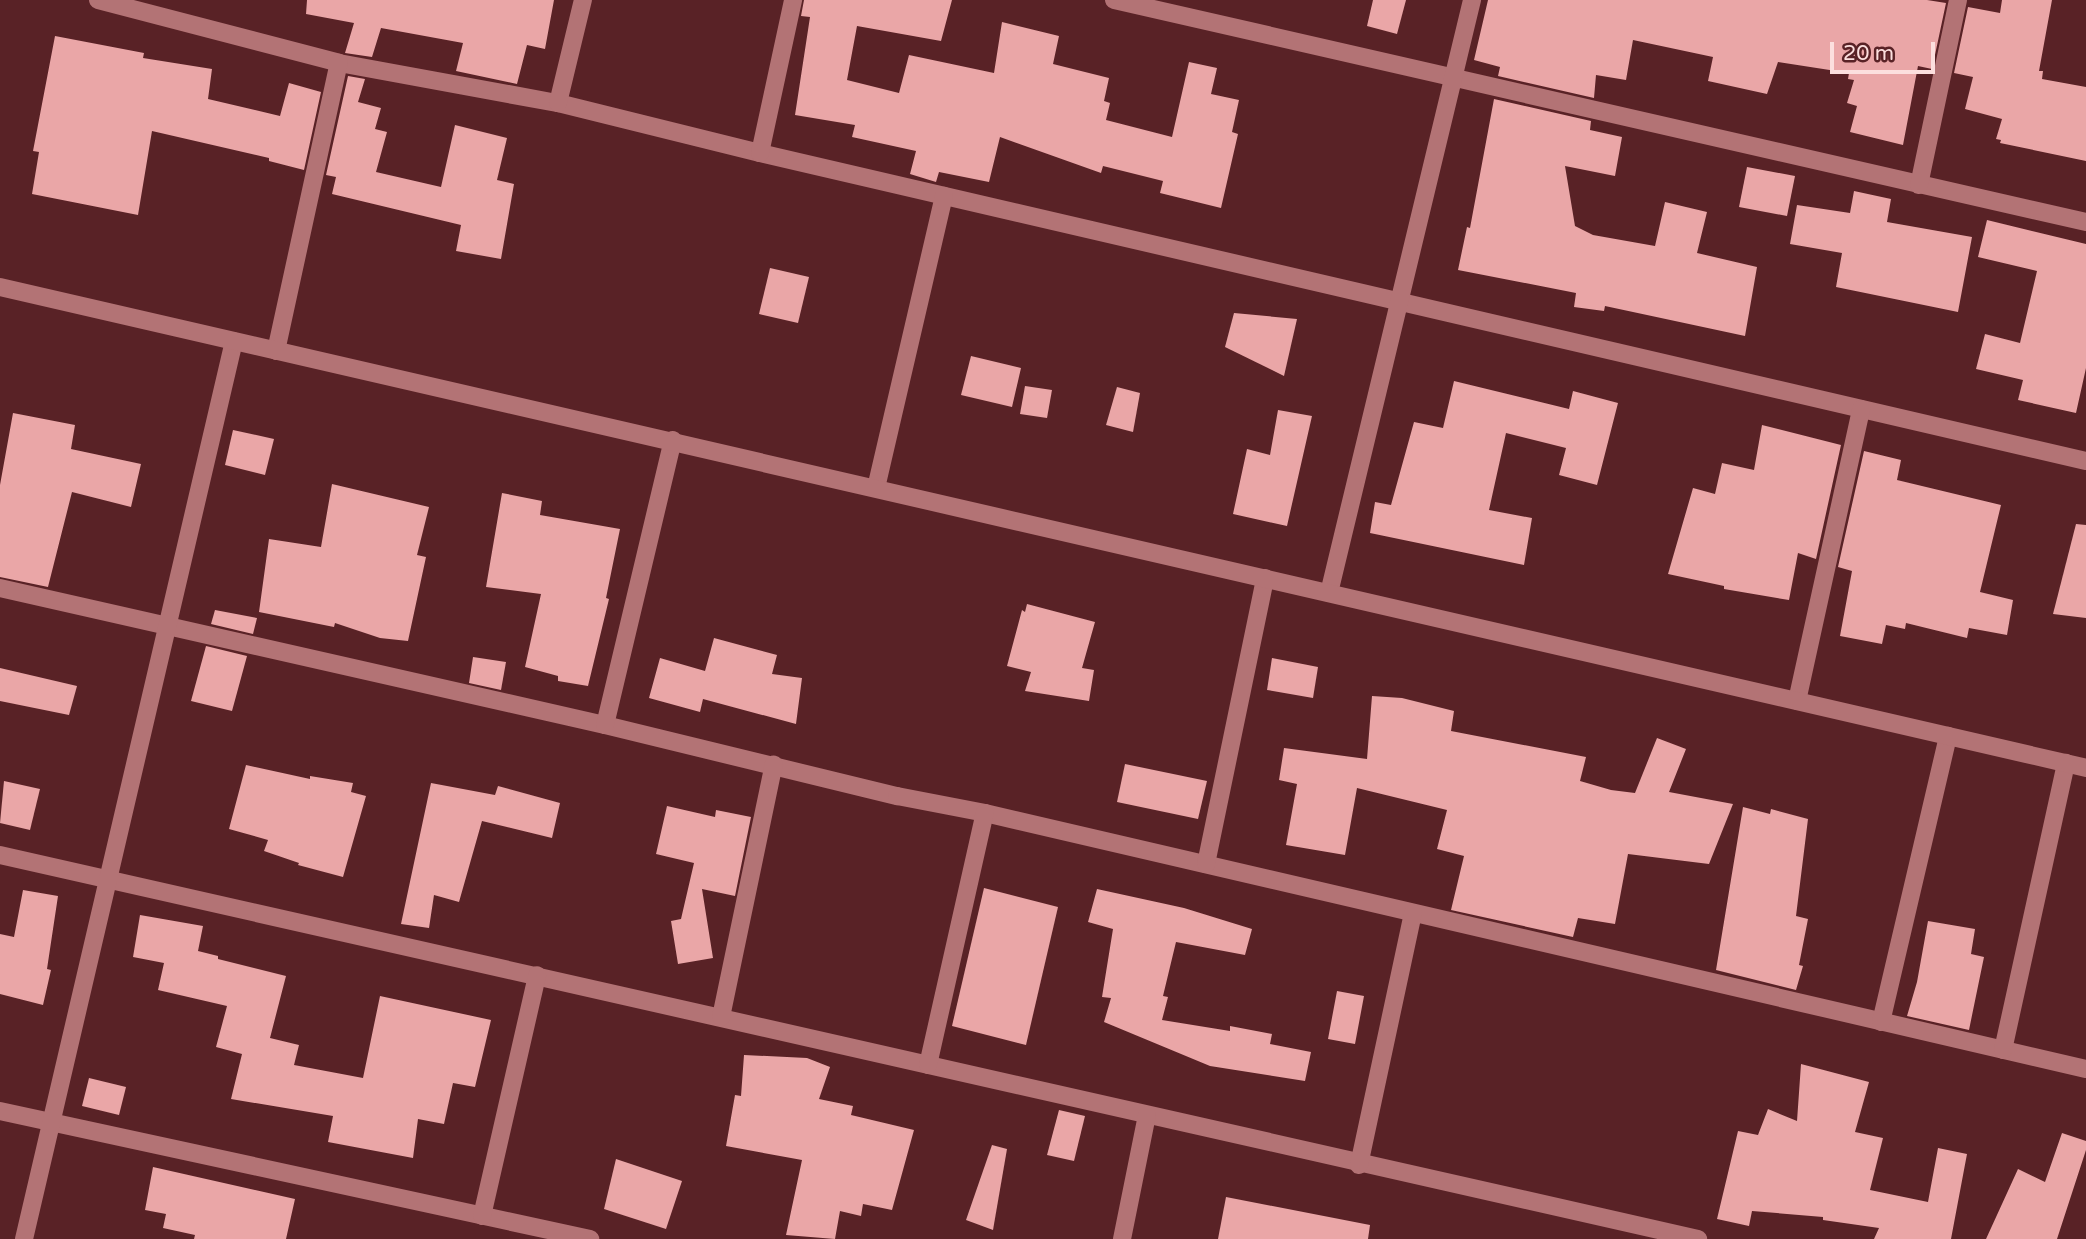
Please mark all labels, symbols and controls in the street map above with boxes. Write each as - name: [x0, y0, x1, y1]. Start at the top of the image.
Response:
- scale bar: [1834, 28, 1939, 72]
- text: 20 m: [1843, 41, 1894, 66]

